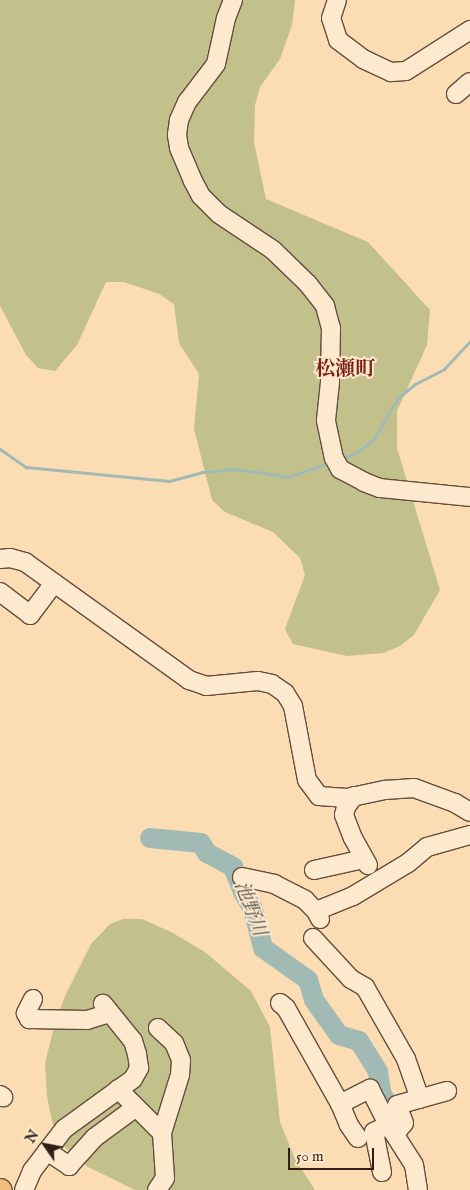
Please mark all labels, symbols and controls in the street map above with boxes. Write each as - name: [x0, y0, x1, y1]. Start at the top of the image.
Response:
- district label: 松瀬町: [315, 357, 375, 381]
- water label: 池野川: [228, 878, 270, 940]
- north arrow: [20, 1120, 70, 1170]
- text: N: [22, 1127, 43, 1147]
- scale bar: [290, 1138, 376, 1170]
- text: 50 m: [296, 1147, 324, 1166]

